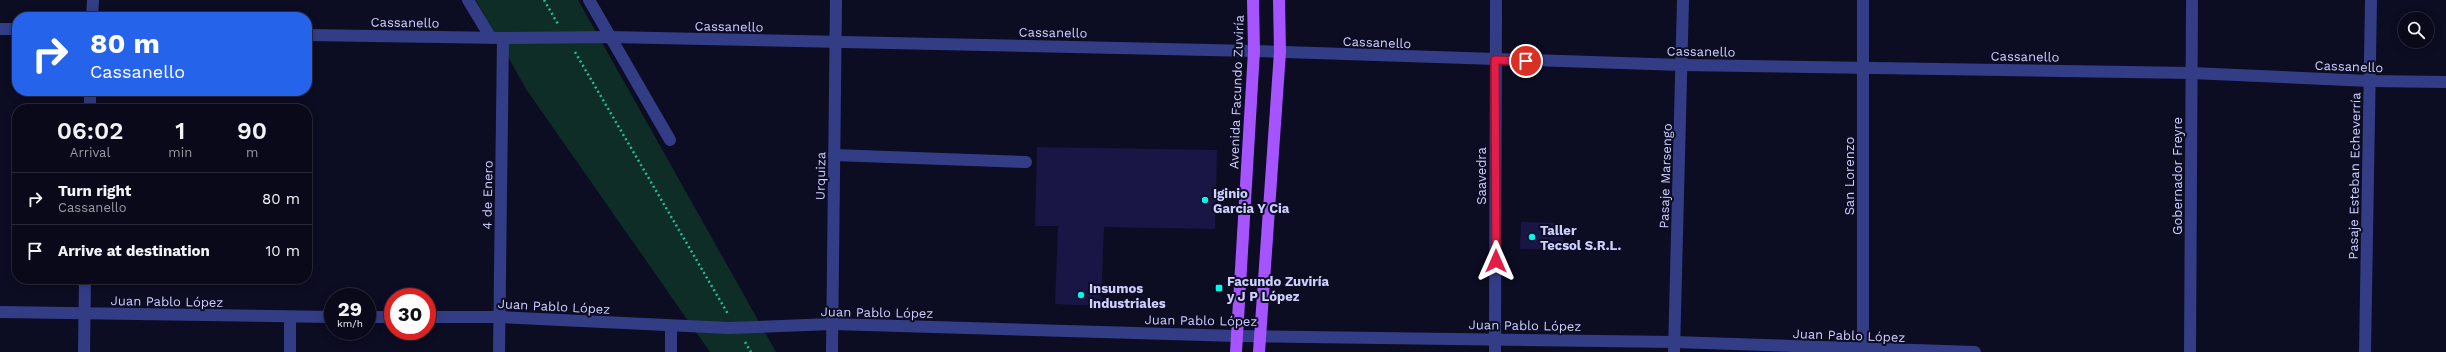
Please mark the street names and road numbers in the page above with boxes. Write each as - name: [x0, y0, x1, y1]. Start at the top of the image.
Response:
- street label: Cassanello: [371, 14, 440, 31]
- street label: Avenida Facundo Zuviría: [1226, 14, 1247, 169]
- street label: Cassanello: [695, 18, 764, 35]
- street label: Cassanello: [1019, 24, 1088, 41]
- street label: Cassanello: [1342, 34, 1412, 51]
- street label: Cassanello: [1667, 43, 1736, 60]
- street label: Cassanello: [1991, 48, 2060, 65]
- street label: Cassanello: [2314, 58, 2384, 75]
- street label: Pasaje Esteban Echeverría: [2346, 92, 2363, 260]
- street label: Gobernador Freyre: [2170, 117, 2185, 235]
- street label: Pasaje Marsengo: [1656, 123, 1675, 229]
- street label: San Lorenzo: [1842, 136, 1857, 215]
- street label: Saavedra: [1474, 147, 1489, 205]
- street label: Urquiza: [813, 151, 828, 200]
- street label: 4 de Enero: [479, 160, 496, 230]
- street label: Juan Pablo López: [111, 293, 224, 310]
- street label: Juan Pablo López: [497, 296, 611, 317]
- street label: Juan Pablo López: [821, 304, 934, 321]
- street label: Juan Pablo López: [1145, 312, 1258, 329]
- street label: Juan Pablo López: [1469, 317, 1582, 334]
- street label: Juan Pablo López: [1792, 326, 1906, 345]

